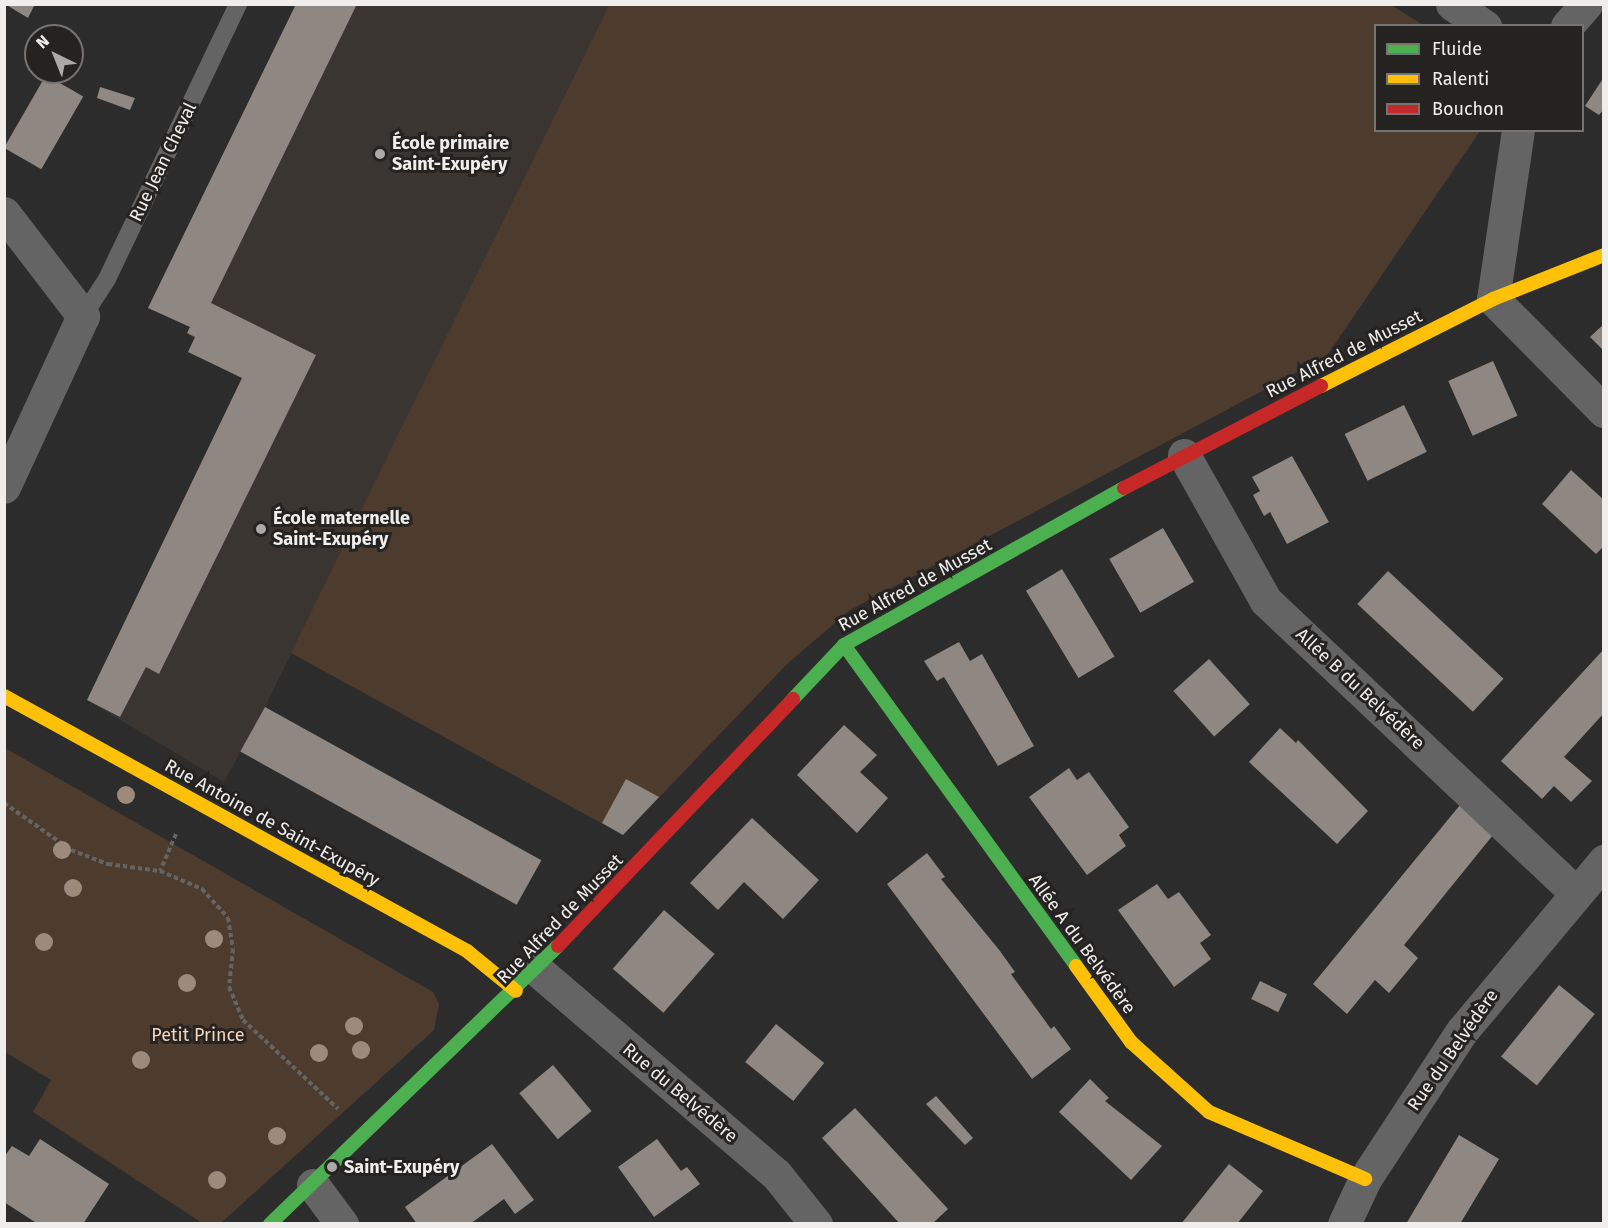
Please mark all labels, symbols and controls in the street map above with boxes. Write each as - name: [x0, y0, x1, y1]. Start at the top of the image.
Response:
- north arrow: [24, 24, 84, 84]
- legend: [1374, 24, 1584, 132]
- text: N: [32, 31, 53, 53]
- text: Fluide: [1432, 38, 1482, 60]
- text: Ralenti: [1432, 68, 1489, 90]
- text: Bouchon: [1432, 98, 1504, 120]
- street label: Rue Jean Cheval: [125, 99, 201, 225]
- place label: École primaire Saint-Exupéry: [392, 133, 509, 176]
- marker: École primaire Saint-Exupéry: [373, 147, 387, 161]
- street label: Rue Alfred de Musset: [1262, 305, 1426, 403]
- place label: École maternelle Saint-Exupéry: [273, 508, 410, 550]
- marker: École maternelle Saint-Exupéry: [254, 522, 268, 536]
- street label: Rue Alfred de Musset: [835, 534, 995, 636]
- street label: Allée B du Belvédère: [1291, 624, 1429, 754]
- street label: Rue Antoine de Saint-Exupéry: [161, 755, 383, 891]
- street label: Rue Alfred de Musset: [492, 850, 628, 988]
- street label: Allée A du Belvédère: [1024, 870, 1140, 1018]
- street label: Rue du Belvédère: [1403, 985, 1503, 1115]
- park label: Petit Prince: [151, 1024, 245, 1046]
- street label: Rue du Belvédère: [618, 1039, 742, 1147]
- place label: Saint-Exupéry: [344, 1156, 459, 1178]
- marker: Saint-Exupéry: [325, 1160, 339, 1174]

